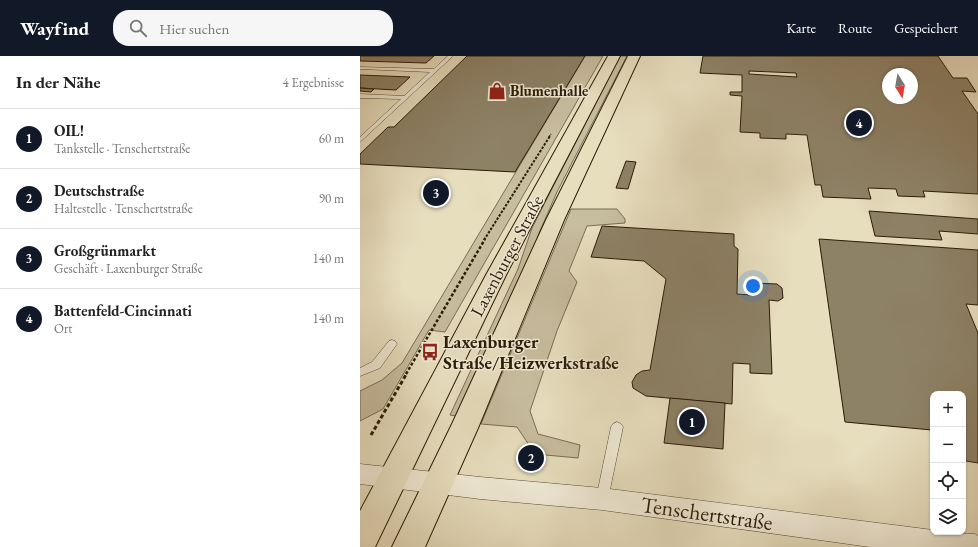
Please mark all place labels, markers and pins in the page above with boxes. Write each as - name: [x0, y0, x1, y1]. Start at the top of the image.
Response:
- shop icon: Blumenhalle: [487, 81, 507, 101]
- place label: Blumenhalle: [510, 81, 588, 100]
- pin: 4: [846, 108, 872, 138]
- pin: 3: [423, 178, 449, 208]
- place label: Laxenburger Straße/Heizwerkstraße: [443, 330, 619, 374]
- bus stop icon: Laxenburger Straße/Heizwerkstraße: [420, 342, 440, 362]
- pin: 1: [679, 407, 705, 437]
- pin: 2: [518, 443, 544, 473]

